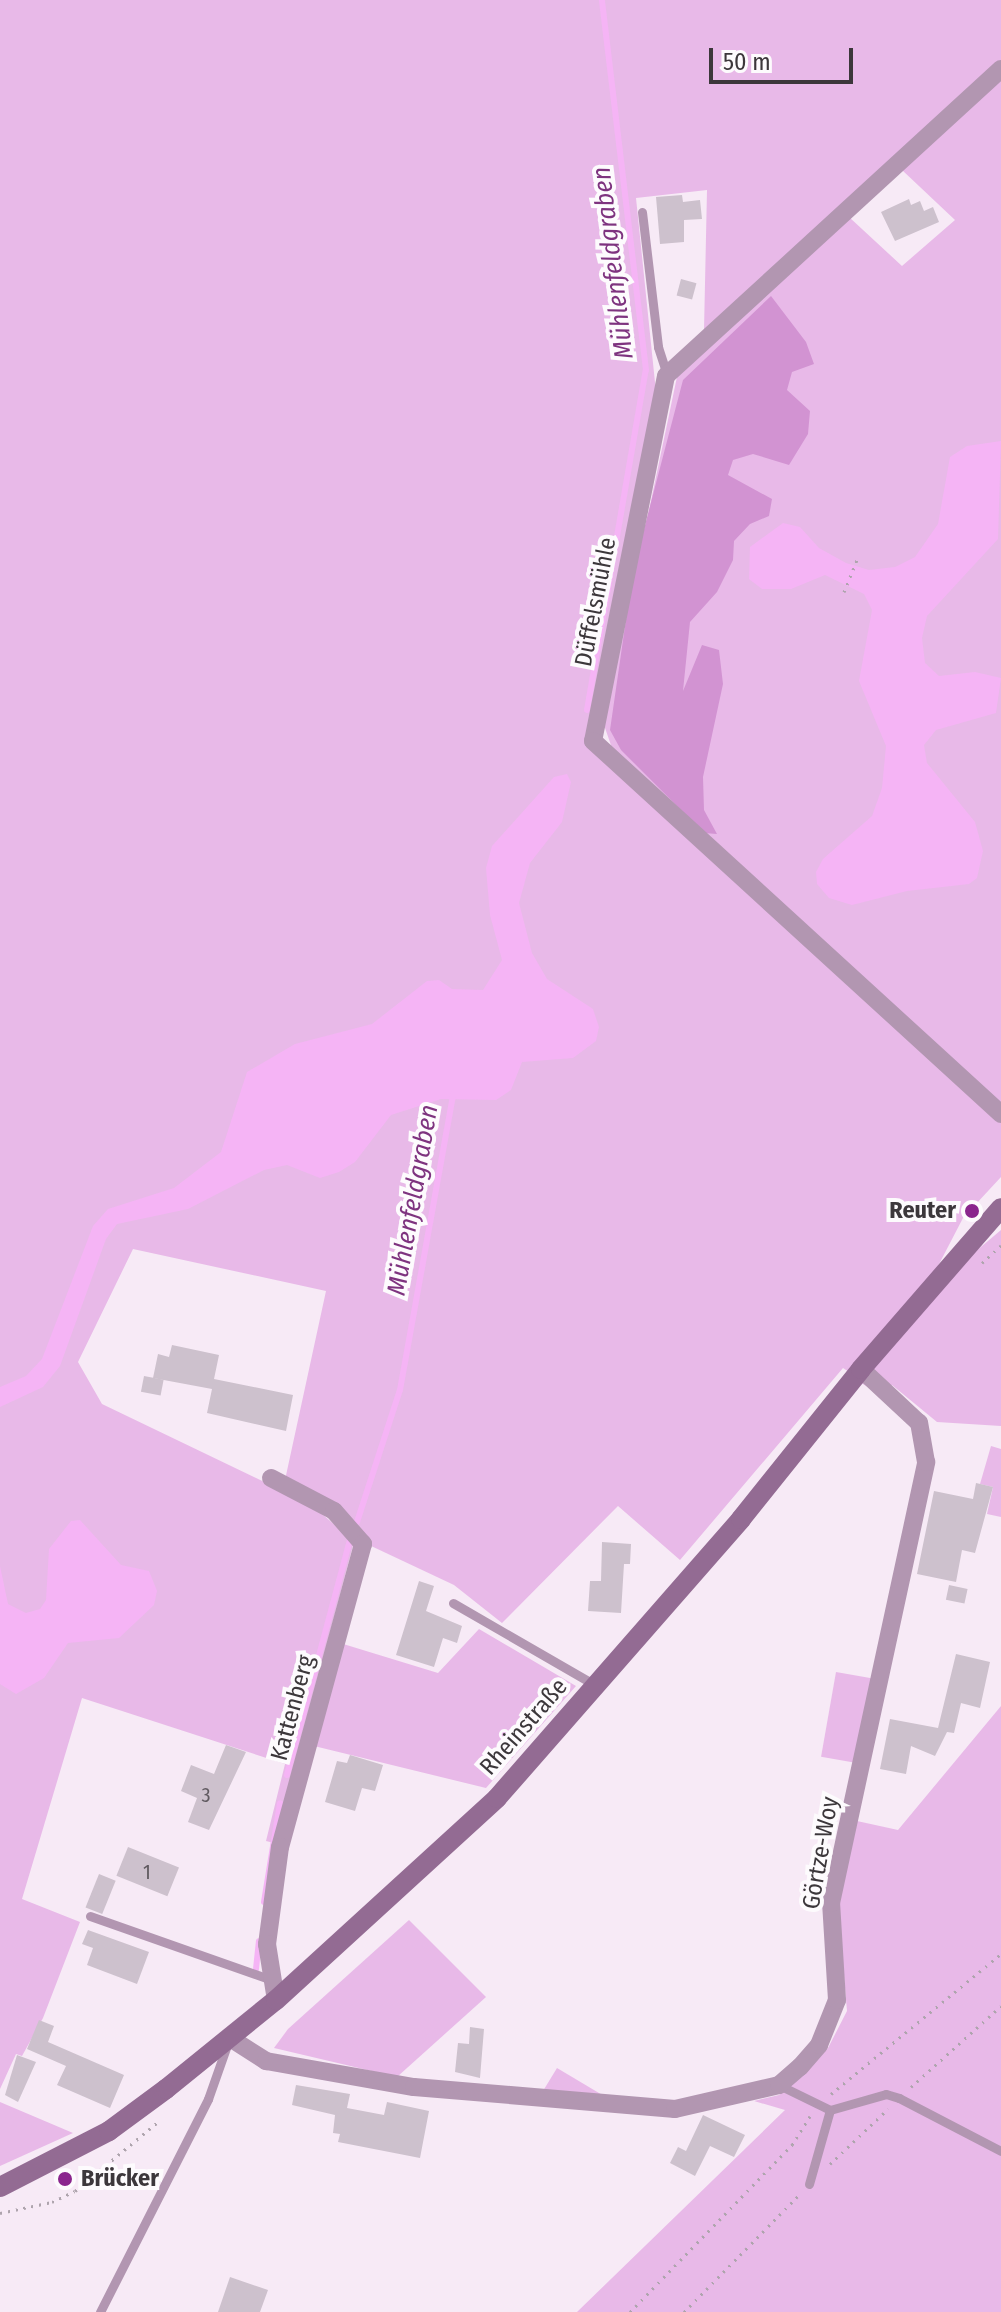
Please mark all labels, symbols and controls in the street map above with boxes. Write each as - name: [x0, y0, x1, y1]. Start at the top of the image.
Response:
- scale bar: [713, 32, 857, 82]
- text: 50 m: [723, 48, 771, 76]
- water label: Mühlenfeldgraben: [586, 165, 640, 361]
- street label: Düffelsmühle: [569, 535, 623, 669]
- water label: Mühlenfeldgraben: [381, 1102, 445, 1298]
- place label: Reuter: [889, 1197, 956, 1225]
- marker: Reuter: [963, 1202, 981, 1220]
- street label: Kattenberg: [265, 1652, 321, 1764]
- street label: Rheinstraße: [474, 1673, 574, 1781]
- house number: 3: [201, 1783, 211, 1807]
- street label: Görtze-Woy: [797, 1795, 845, 1911]
- house number: 1: [143, 1860, 151, 1884]
- place label: Brücker: [81, 2165, 159, 2193]
- marker: Brücker: [56, 2170, 74, 2188]

